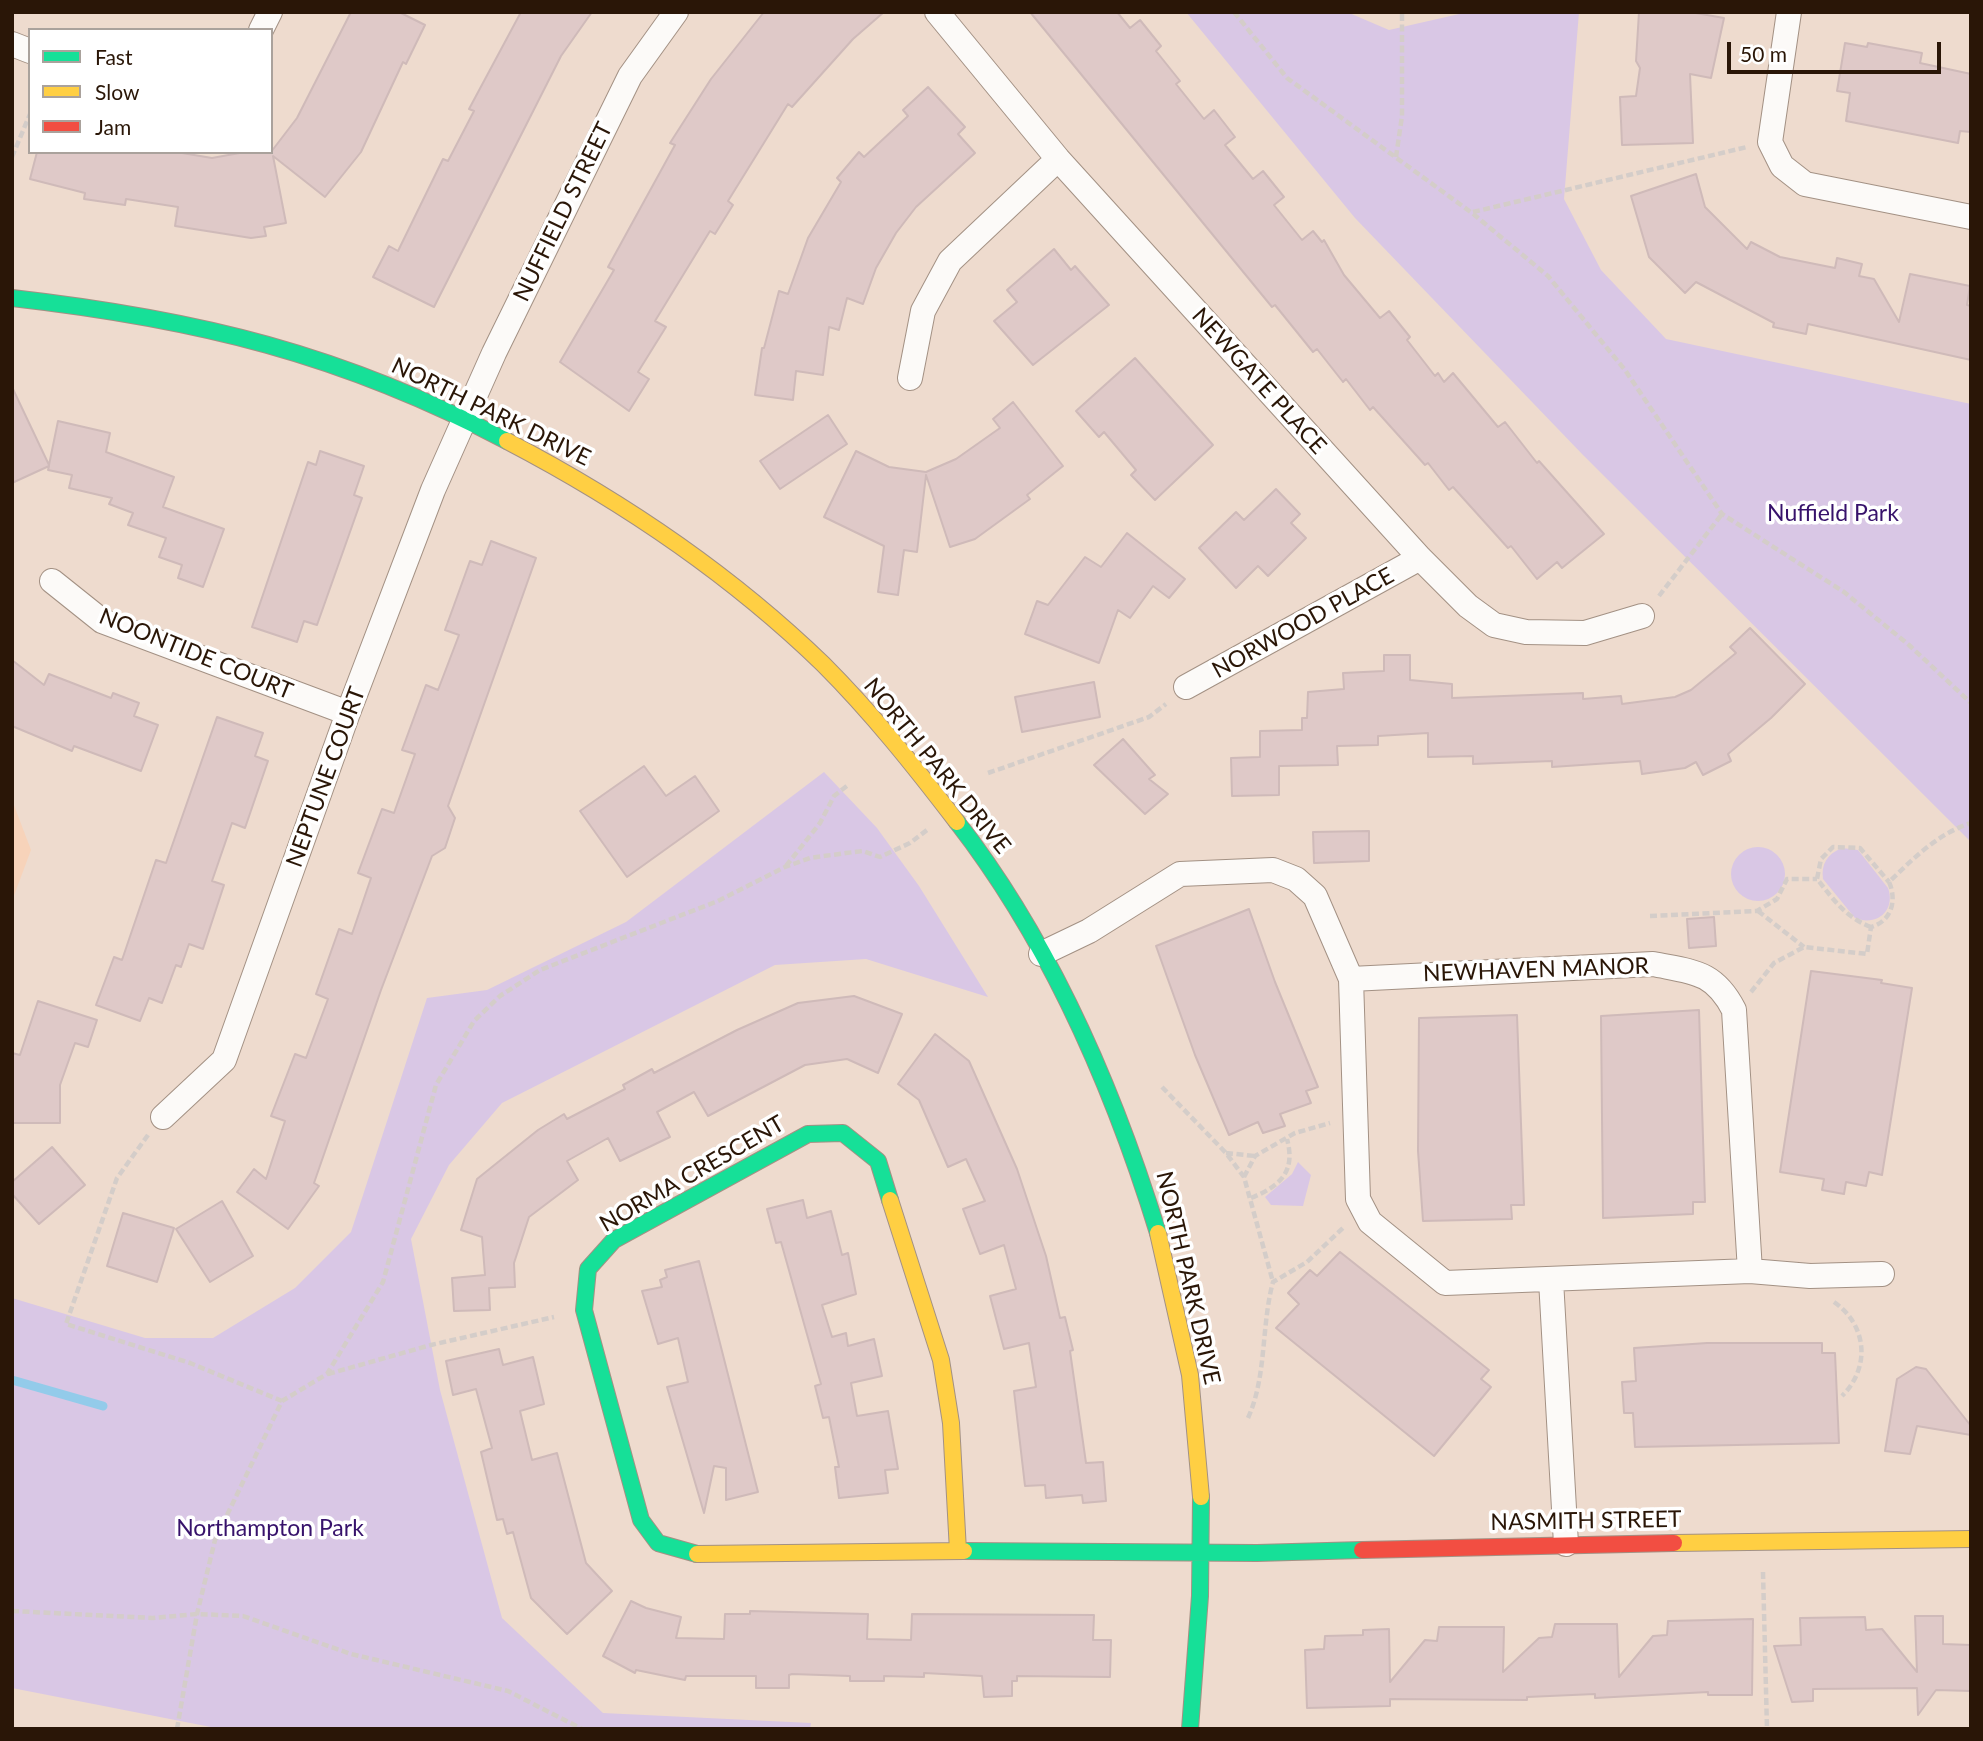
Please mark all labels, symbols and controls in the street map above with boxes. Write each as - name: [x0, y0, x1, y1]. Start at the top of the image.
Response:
- legend: [28, 28, 273, 154]
- scale bar: [1731, 28, 1944, 72]
- text: 50 m: [1740, 41, 1787, 66]
- text: Fast: [95, 44, 132, 69]
- text: Slow: [95, 79, 139, 104]
- text: Jam: [95, 114, 131, 139]
- street label: NUFFIELD STREET: [508, 118, 618, 306]
- street label: NEWGATE PLACE: [1186, 302, 1332, 460]
- street label: NORTH PARK DRIVE: [387, 352, 595, 472]
- park label: Nuffield Park: [1767, 500, 1899, 528]
- street label: NORWOOD PLACE: [1207, 562, 1399, 684]
- street label: NOONTIDE COURT: [95, 603, 297, 705]
- street label: NORTH PARK DRIVE: [858, 673, 1016, 859]
- street label: NEPTUNE COURT: [281, 683, 371, 871]
- street label: NEWHAVEN MANOR: [1423, 952, 1649, 988]
- street label: NORMA CRESCENT: [595, 1110, 789, 1238]
- street label: NORTH PARK DRIVE: [1150, 1169, 1226, 1387]
- street label: NASMITH STREET: [1490, 1506, 1682, 1536]
- park label: Northampton Park: [176, 1515, 364, 1543]

